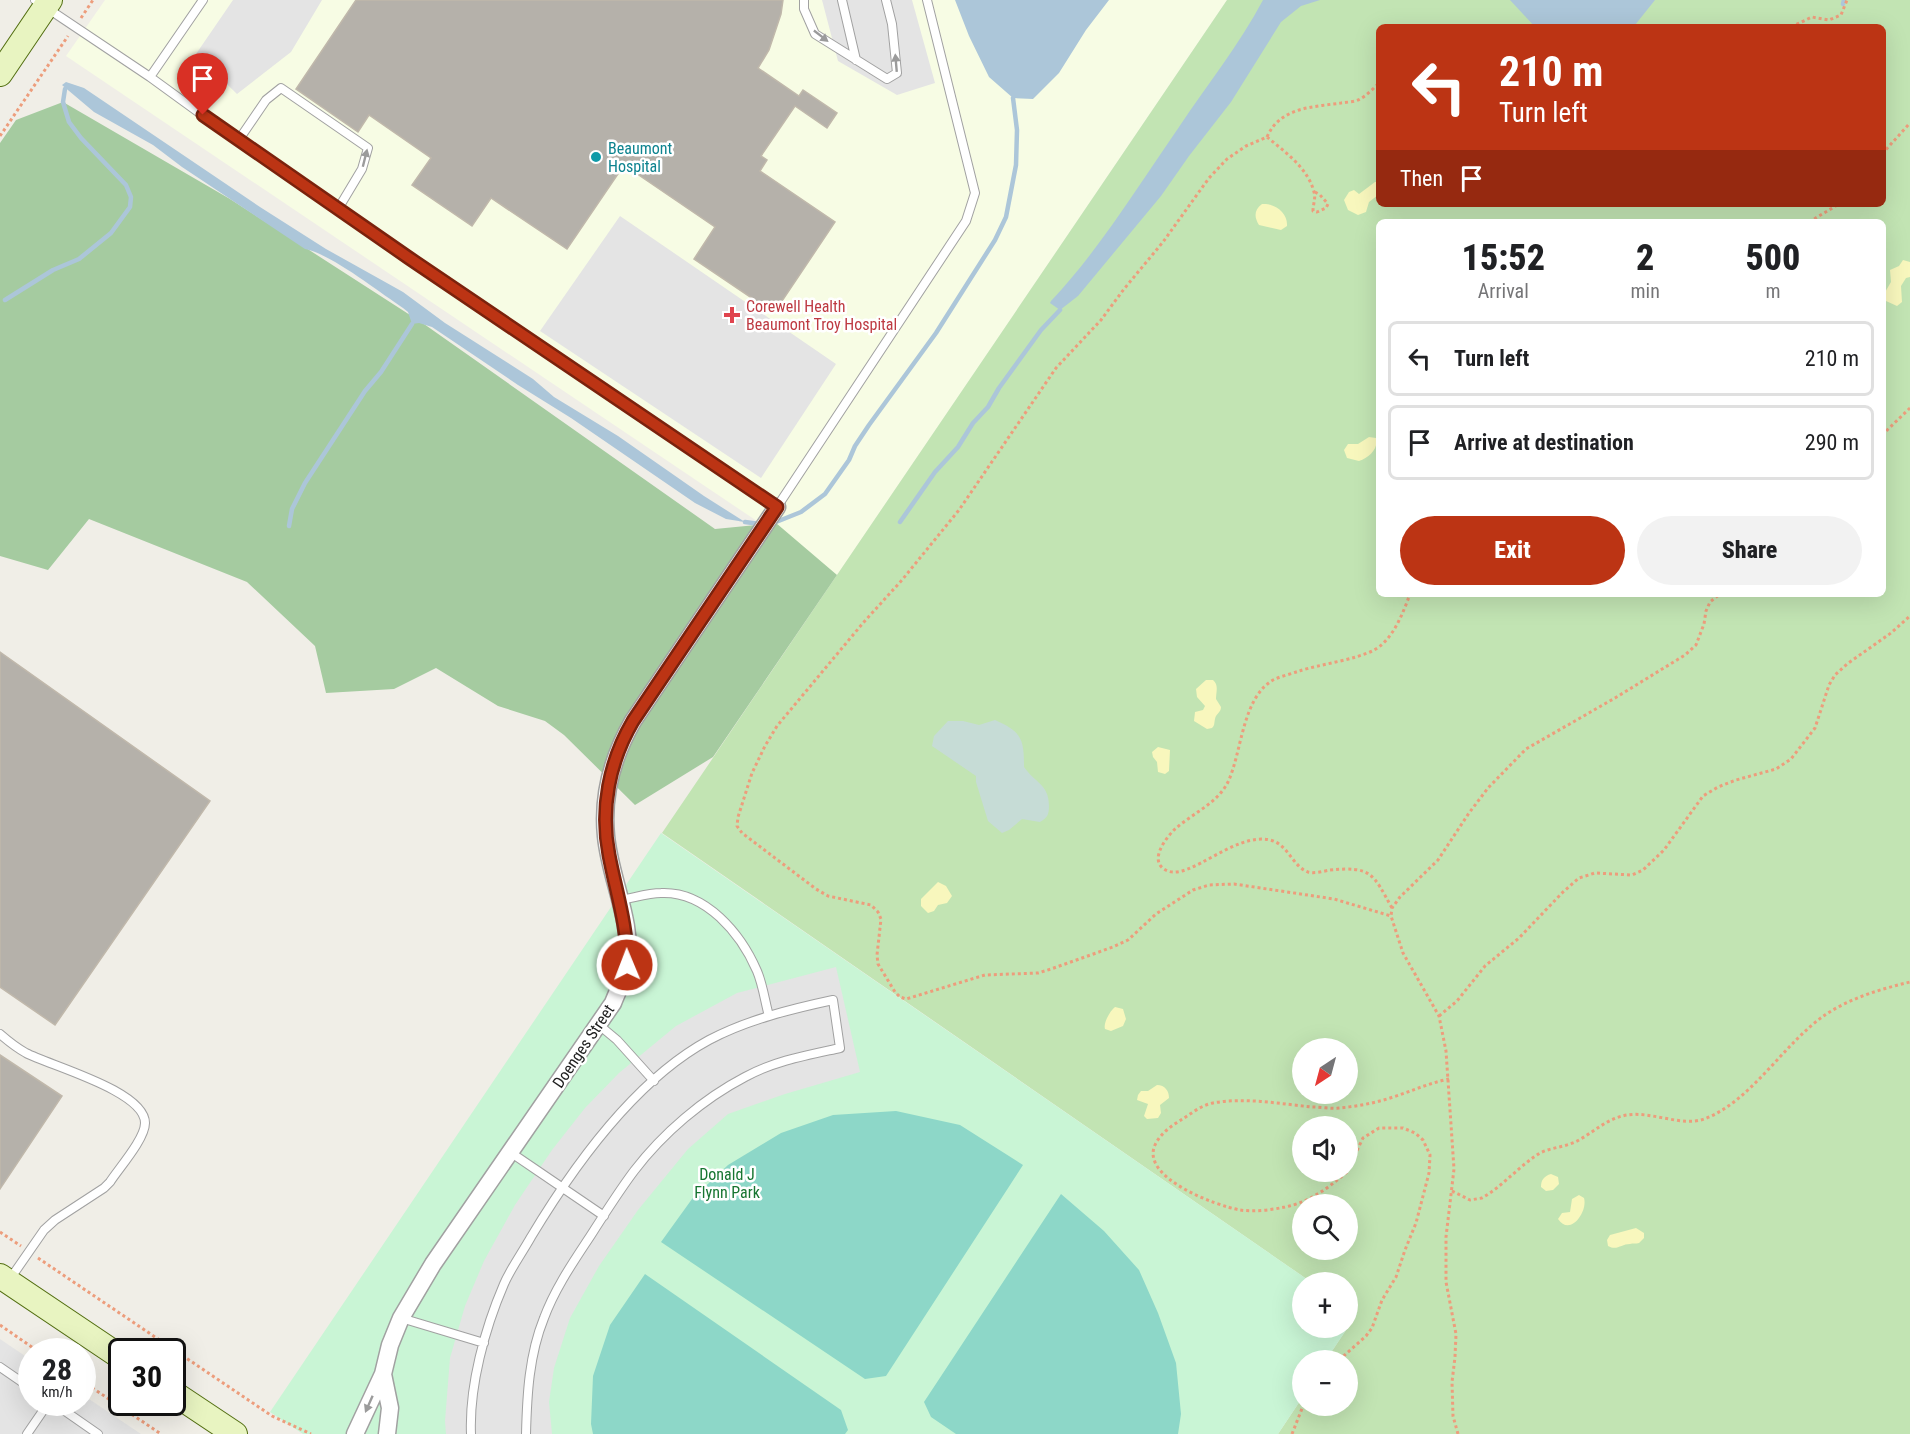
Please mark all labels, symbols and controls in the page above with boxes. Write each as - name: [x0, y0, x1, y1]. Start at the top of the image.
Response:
- one-way arrow: [813, 30, 829, 43]
- text: 210 m: [1499, 47, 1604, 96]
- icon: left: [1400, 48, 1478, 126]
- pin: [177, 53, 228, 115]
- one-way arrow: [891, 53, 901, 72]
- icon: arrive: [186, 62, 219, 95]
- text: Turn left: [1499, 97, 1588, 129]
- place label: Beaumont Hospital: [608, 139, 672, 176]
- one-way arrow: [360, 149, 370, 167]
- marker: Beaumont Hospital: [589, 150, 603, 164]
- icon: arrive: [1455, 162, 1488, 195]
- text: Then: [1400, 166, 1443, 191]
- text: 15:52: [1462, 237, 1545, 279]
- text: 2: [1636, 237, 1654, 279]
- text: 500: [1745, 237, 1800, 279]
- text: Arrival: [1478, 279, 1529, 303]
- text: min: [1631, 279, 1660, 303]
- text: m: [1765, 279, 1780, 303]
- place label: Corewell Health Beaumont Troy Hospital: [746, 297, 897, 334]
- marker: Corewell Health Beaumont Troy Hospital: [723, 306, 741, 324]
- icon: left: [1403, 342, 1436, 375]
- text: Turn left: [1454, 346, 1529, 371]
- text: 210 m: [1805, 346, 1859, 371]
- icon: arrive: [1403, 426, 1436, 459]
- text: Arrive at destination: [1454, 430, 1634, 455]
- text: 290 m: [1805, 430, 1859, 455]
- button: Exit: [1400, 516, 1625, 585]
- button: Share: [1637, 516, 1862, 585]
- position arrow: [595, 933, 659, 997]
- street label: Doenges Street: [549, 1001, 618, 1091]
- north arrow: [1292, 1038, 1358, 1104]
- map controls: [1292, 1038, 1358, 1416]
- button: sound: [1292, 1116, 1358, 1182]
- park label: Donald J Flynn Park: [694, 1165, 761, 1202]
- button: search: [1292, 1194, 1358, 1260]
- button: +: [1292, 1272, 1358, 1338]
- speed limit sign: 30: [108, 1338, 186, 1416]
- button: −: [1292, 1350, 1358, 1416]
- text: 28: [42, 1352, 72, 1387]
- text: km/h: [42, 1383, 72, 1401]
- one-way arrow: [365, 1396, 374, 1413]

